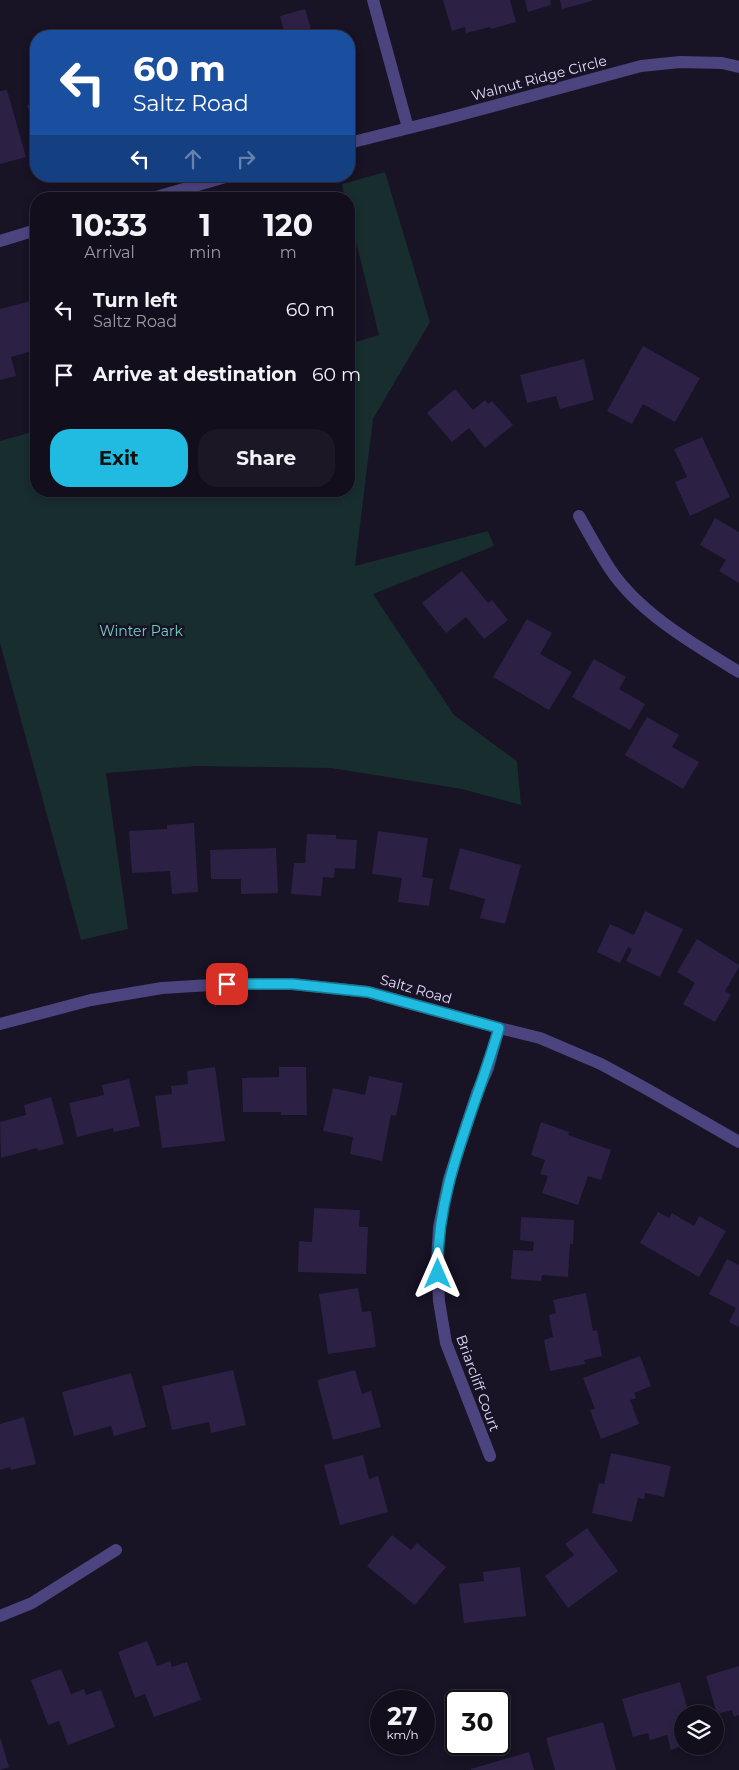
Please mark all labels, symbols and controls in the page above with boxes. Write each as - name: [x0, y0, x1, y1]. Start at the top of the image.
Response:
- text: 60 m: [133, 47, 226, 90]
- icon: left: [50, 50, 115, 115]
- street label: Walnut Ridge Circle: [469, 51, 609, 105]
- text: Saltz Road: [133, 90, 249, 117]
- icon: left: [126, 145, 154, 173]
- icon: ahead: [179, 145, 207, 173]
- icon: right: [232, 145, 260, 173]
- text: 10:33: [72, 207, 147, 244]
- text: 1: [199, 207, 211, 244]
- text: 120: [263, 207, 313, 244]
- text: Arrival: [84, 243, 135, 262]
- text: min: [189, 243, 221, 262]
- text: m: [280, 243, 297, 262]
- text: Turn left: [93, 289, 178, 312]
- icon: left: [50, 296, 78, 324]
- text: 60 m: [286, 298, 335, 321]
- text: Saltz Road: [93, 312, 177, 331]
- icon: arrive: [50, 361, 78, 389]
- text: Arrive at destination: [93, 363, 297, 386]
- text: 60 m: [312, 363, 361, 386]
- button: Exit: [50, 429, 188, 487]
- button: Share: [198, 429, 335, 487]
- park label: Winter Park: [99, 622, 183, 640]
- pin: [206, 963, 248, 1005]
- icon: arrive: [213, 970, 241, 998]
- street label: Saltz Road: [378, 970, 454, 1008]
- position arrow: [411, 1247, 463, 1299]
- street label: Briarcliff Court: [452, 1332, 504, 1434]
- speed limit sign: 30: [445, 1690, 510, 1755]
- text: 27: [387, 1701, 418, 1731]
- map controls: [674, 1705, 724, 1755]
- button: layers: [674, 1705, 724, 1755]
- text: km/h: [386, 1727, 419, 1742]

